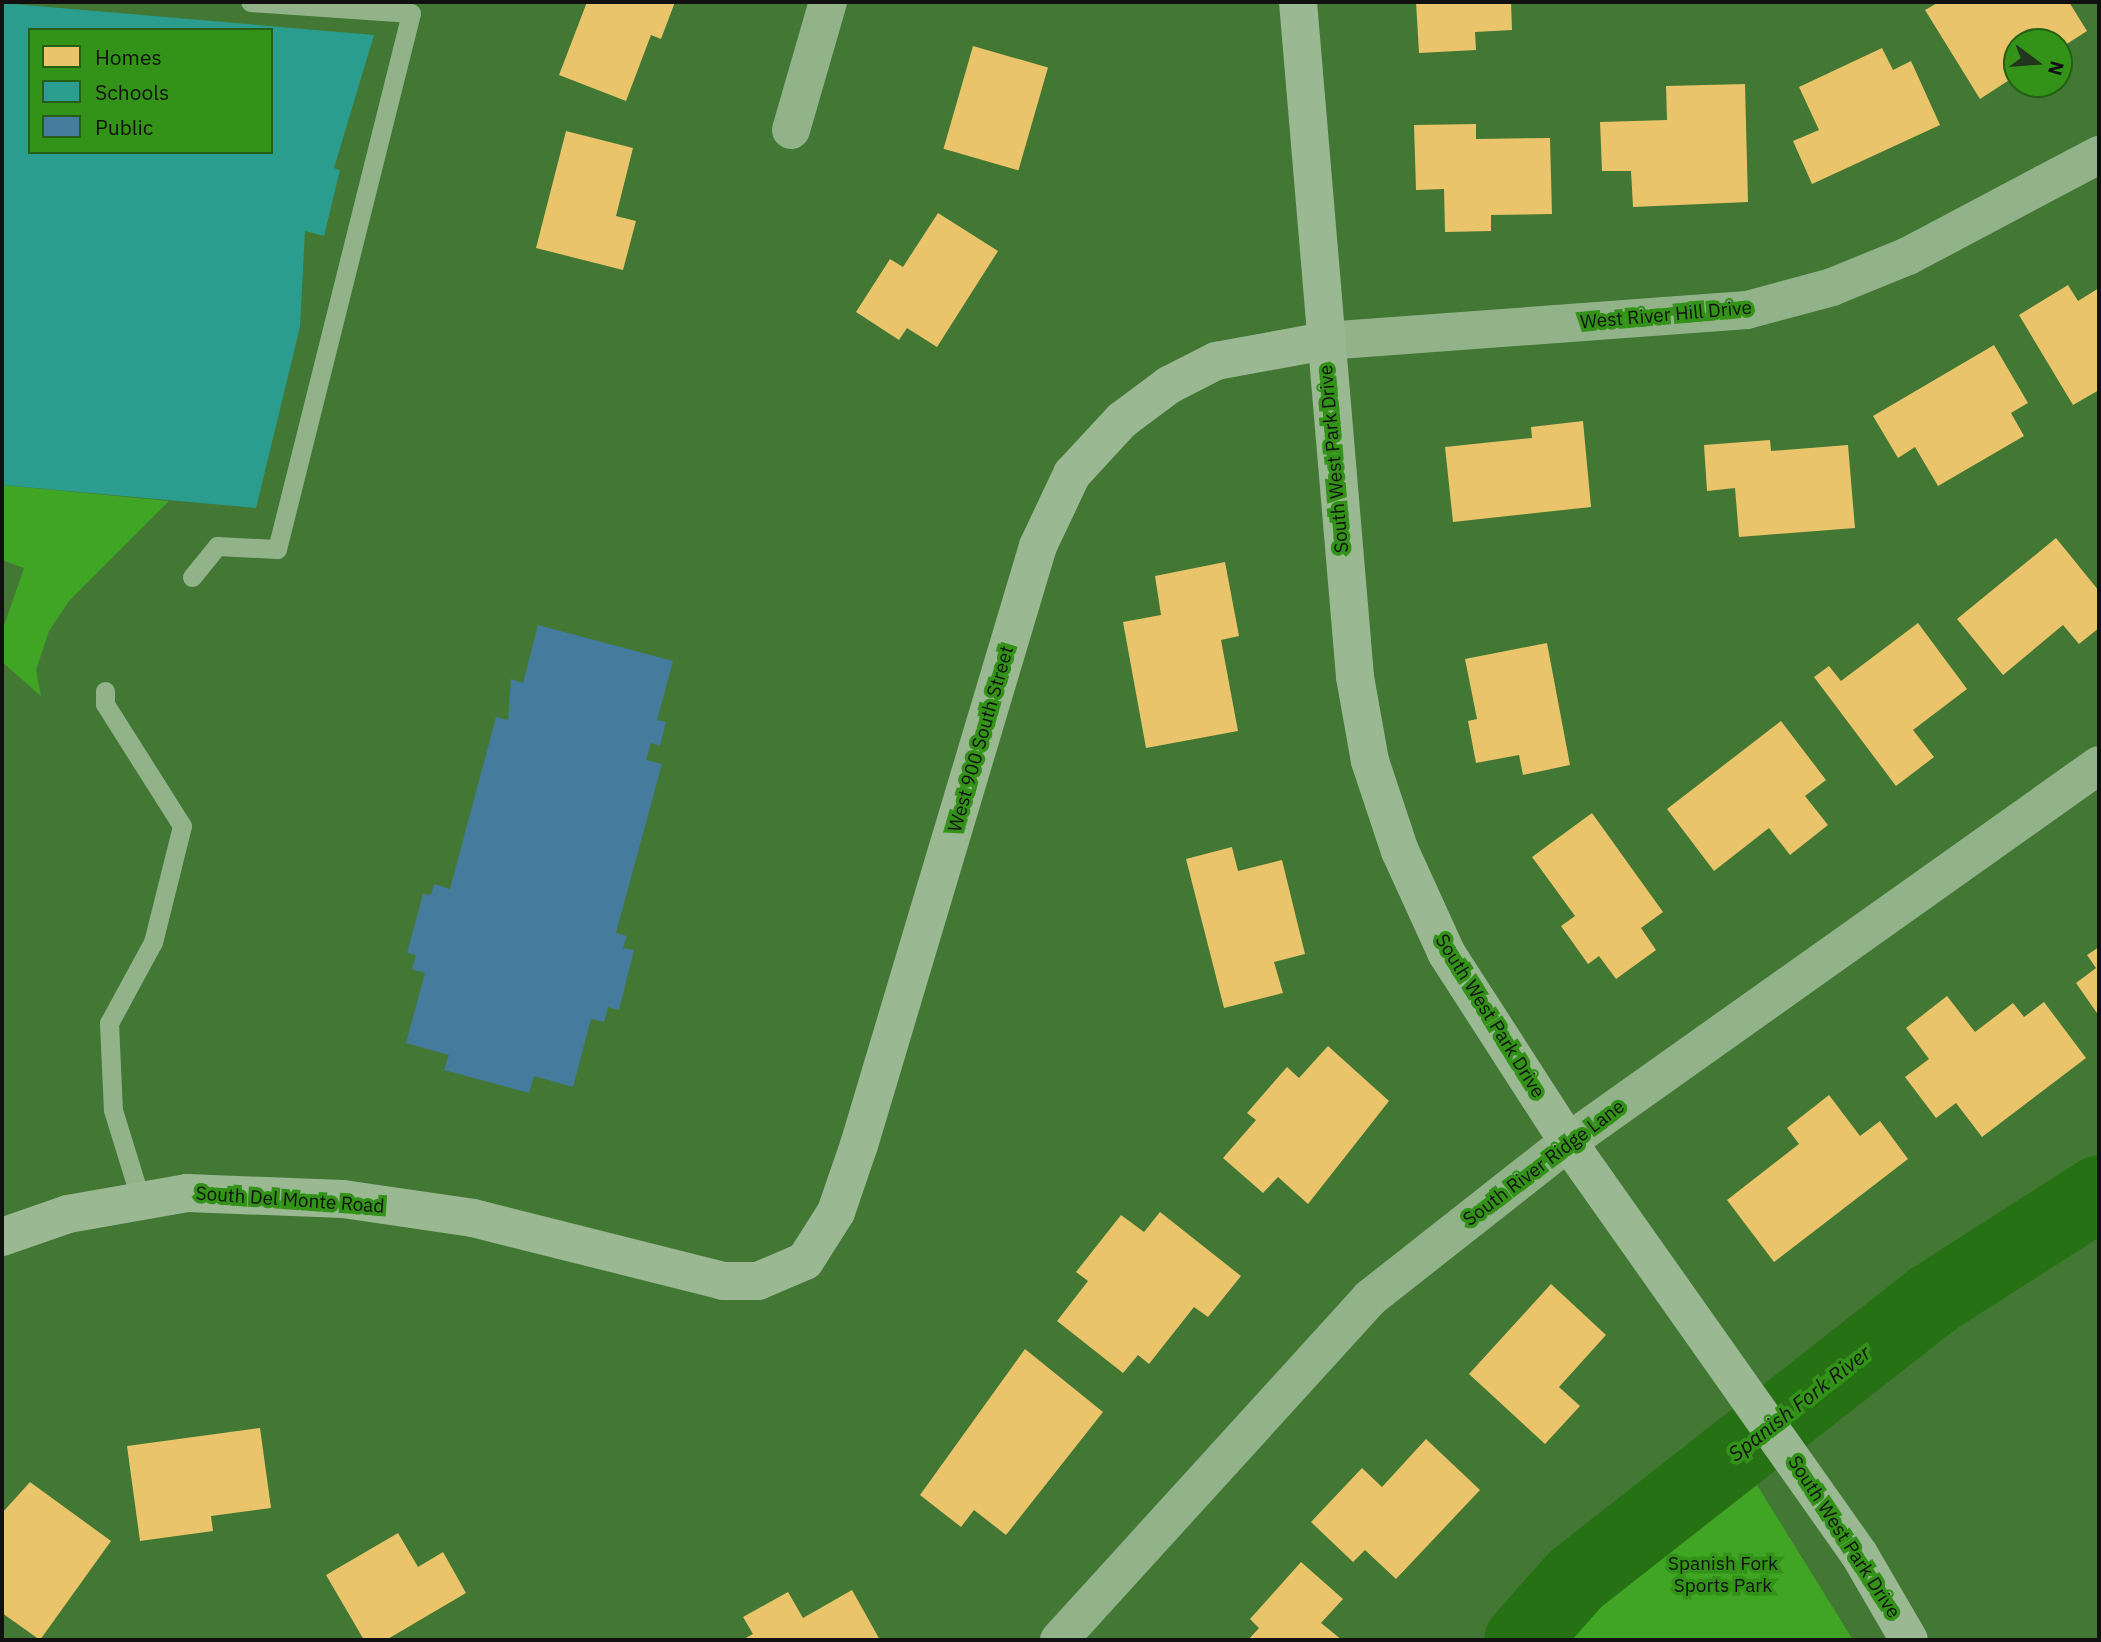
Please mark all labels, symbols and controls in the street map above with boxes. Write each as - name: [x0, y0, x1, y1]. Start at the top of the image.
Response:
- legend: [28, 28, 273, 154]
- north arrow: [2003, 28, 2073, 98]
- text: Homes: [95, 43, 162, 71]
- text: N: [2043, 58, 2070, 78]
- text: Schools: [95, 78, 169, 106]
- text: Public: [95, 113, 153, 141]
- street label: West River Hill Drive: [1579, 296, 1753, 334]
- street label: South West Park Drive: [1314, 364, 1354, 554]
- street label: West 900 South Street: [944, 643, 1018, 835]
- street label: South West Park Drive: [1430, 930, 1550, 1102]
- street label: South River Ridge Lane: [1459, 1095, 1629, 1231]
- street label: South Del Monte Road: [195, 1182, 385, 1218]
- water label: Spanish Fork River: [1723, 1340, 1875, 1466]
- street label: South West Park Drive: [1783, 1452, 1905, 1622]
- park label: Spanish Fork Sports Park: [1668, 1553, 1778, 1597]

